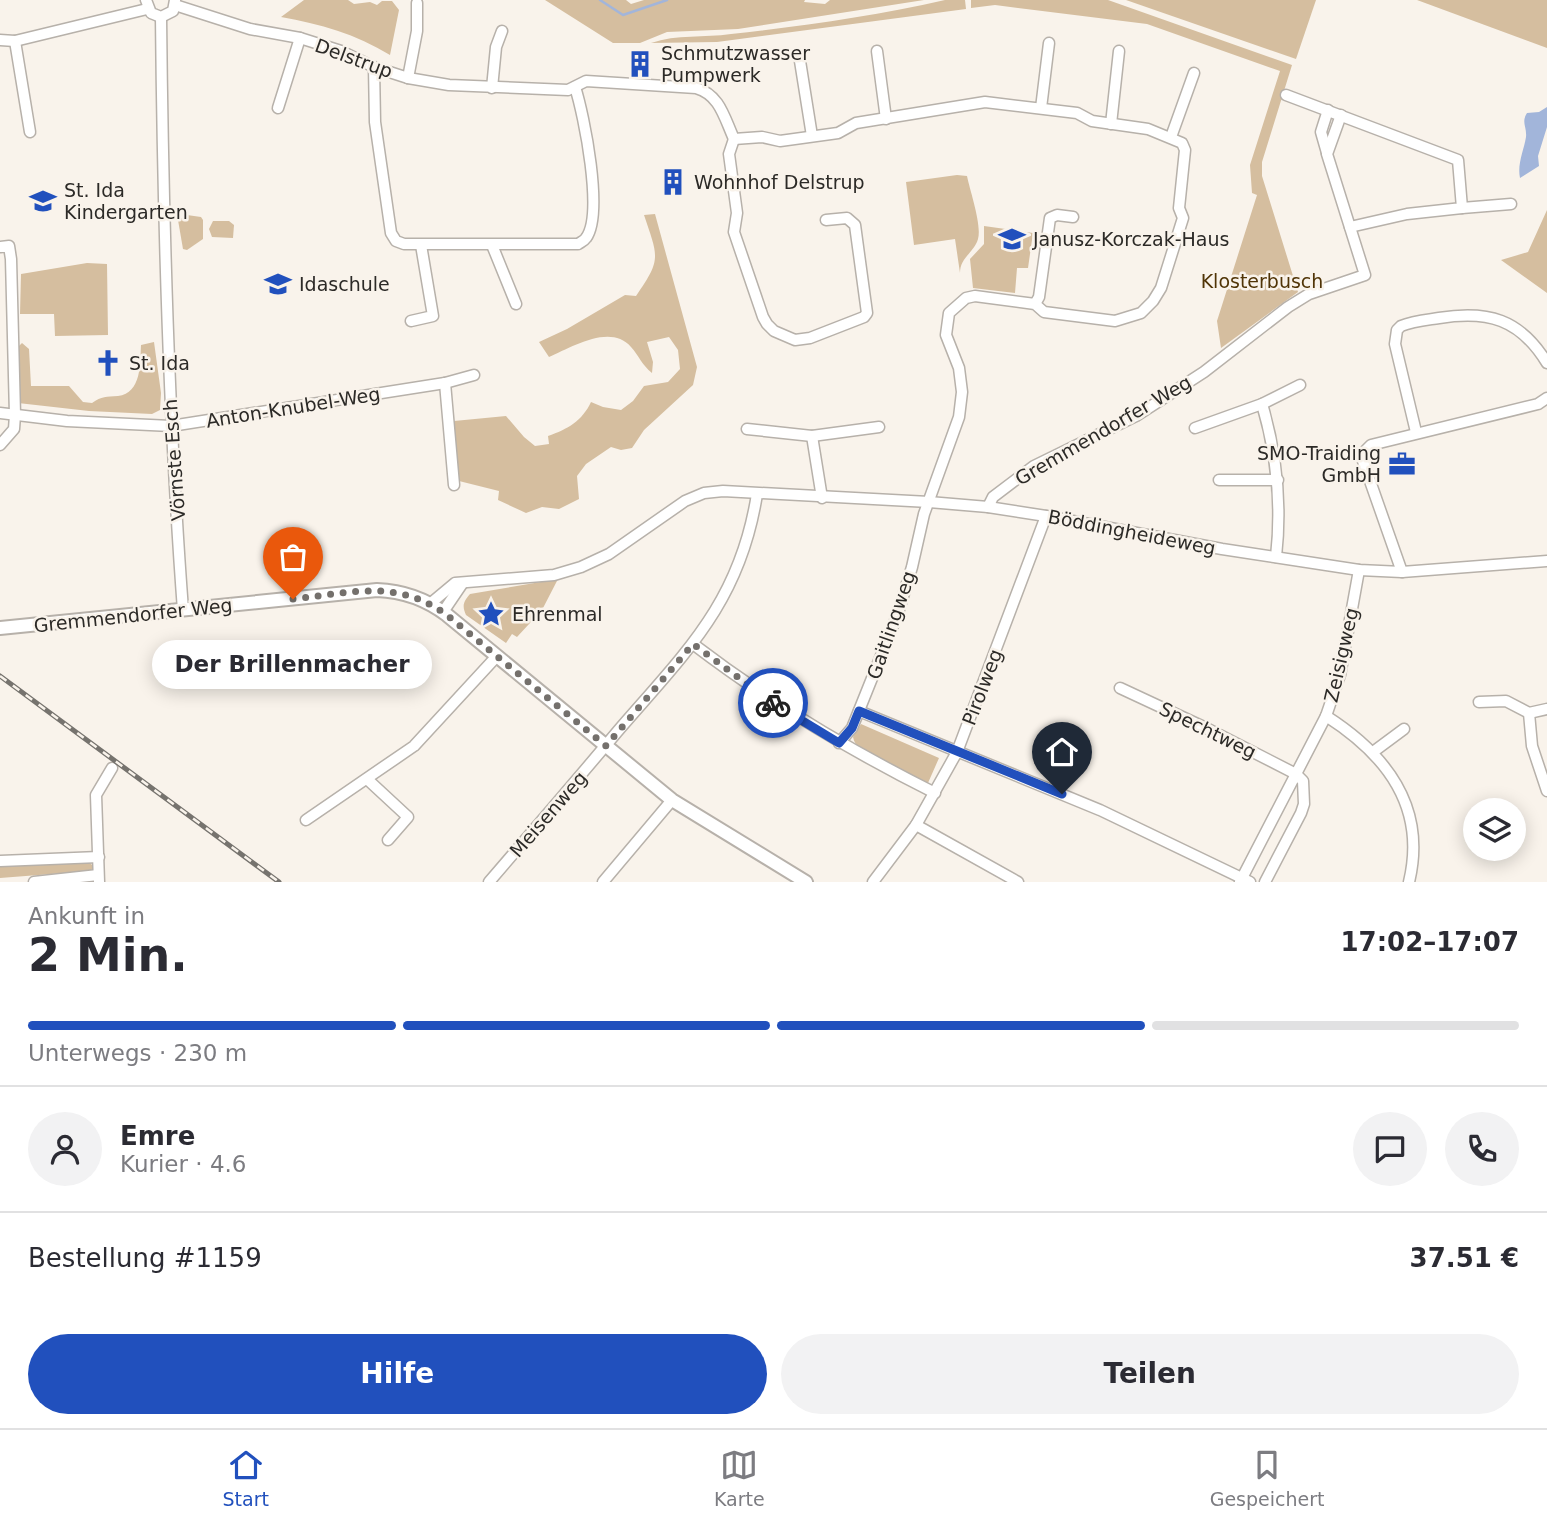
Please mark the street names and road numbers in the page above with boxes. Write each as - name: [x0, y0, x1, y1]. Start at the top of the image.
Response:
- street label: Delstrup: [312, 34, 396, 82]
- street label: Gremmendorfer Weg: [1011, 371, 1195, 489]
- street label: Anton-Knubel-Weg: [204, 382, 382, 432]
- street label: Vörnste Esch: [159, 398, 189, 522]
- street label: Böddingheideweg: [1046, 505, 1218, 559]
- street label: Gaitlingweg: [862, 568, 920, 682]
- street label: Gremmendorfer Weg: [33, 594, 233, 636]
- street label: Zeisigweg: [1319, 606, 1363, 704]
- street label: Pirolweg: [957, 646, 1007, 728]
- street label: Spechtweg: [1156, 697, 1260, 763]
- street label: Meisenweg: [505, 767, 591, 861]

